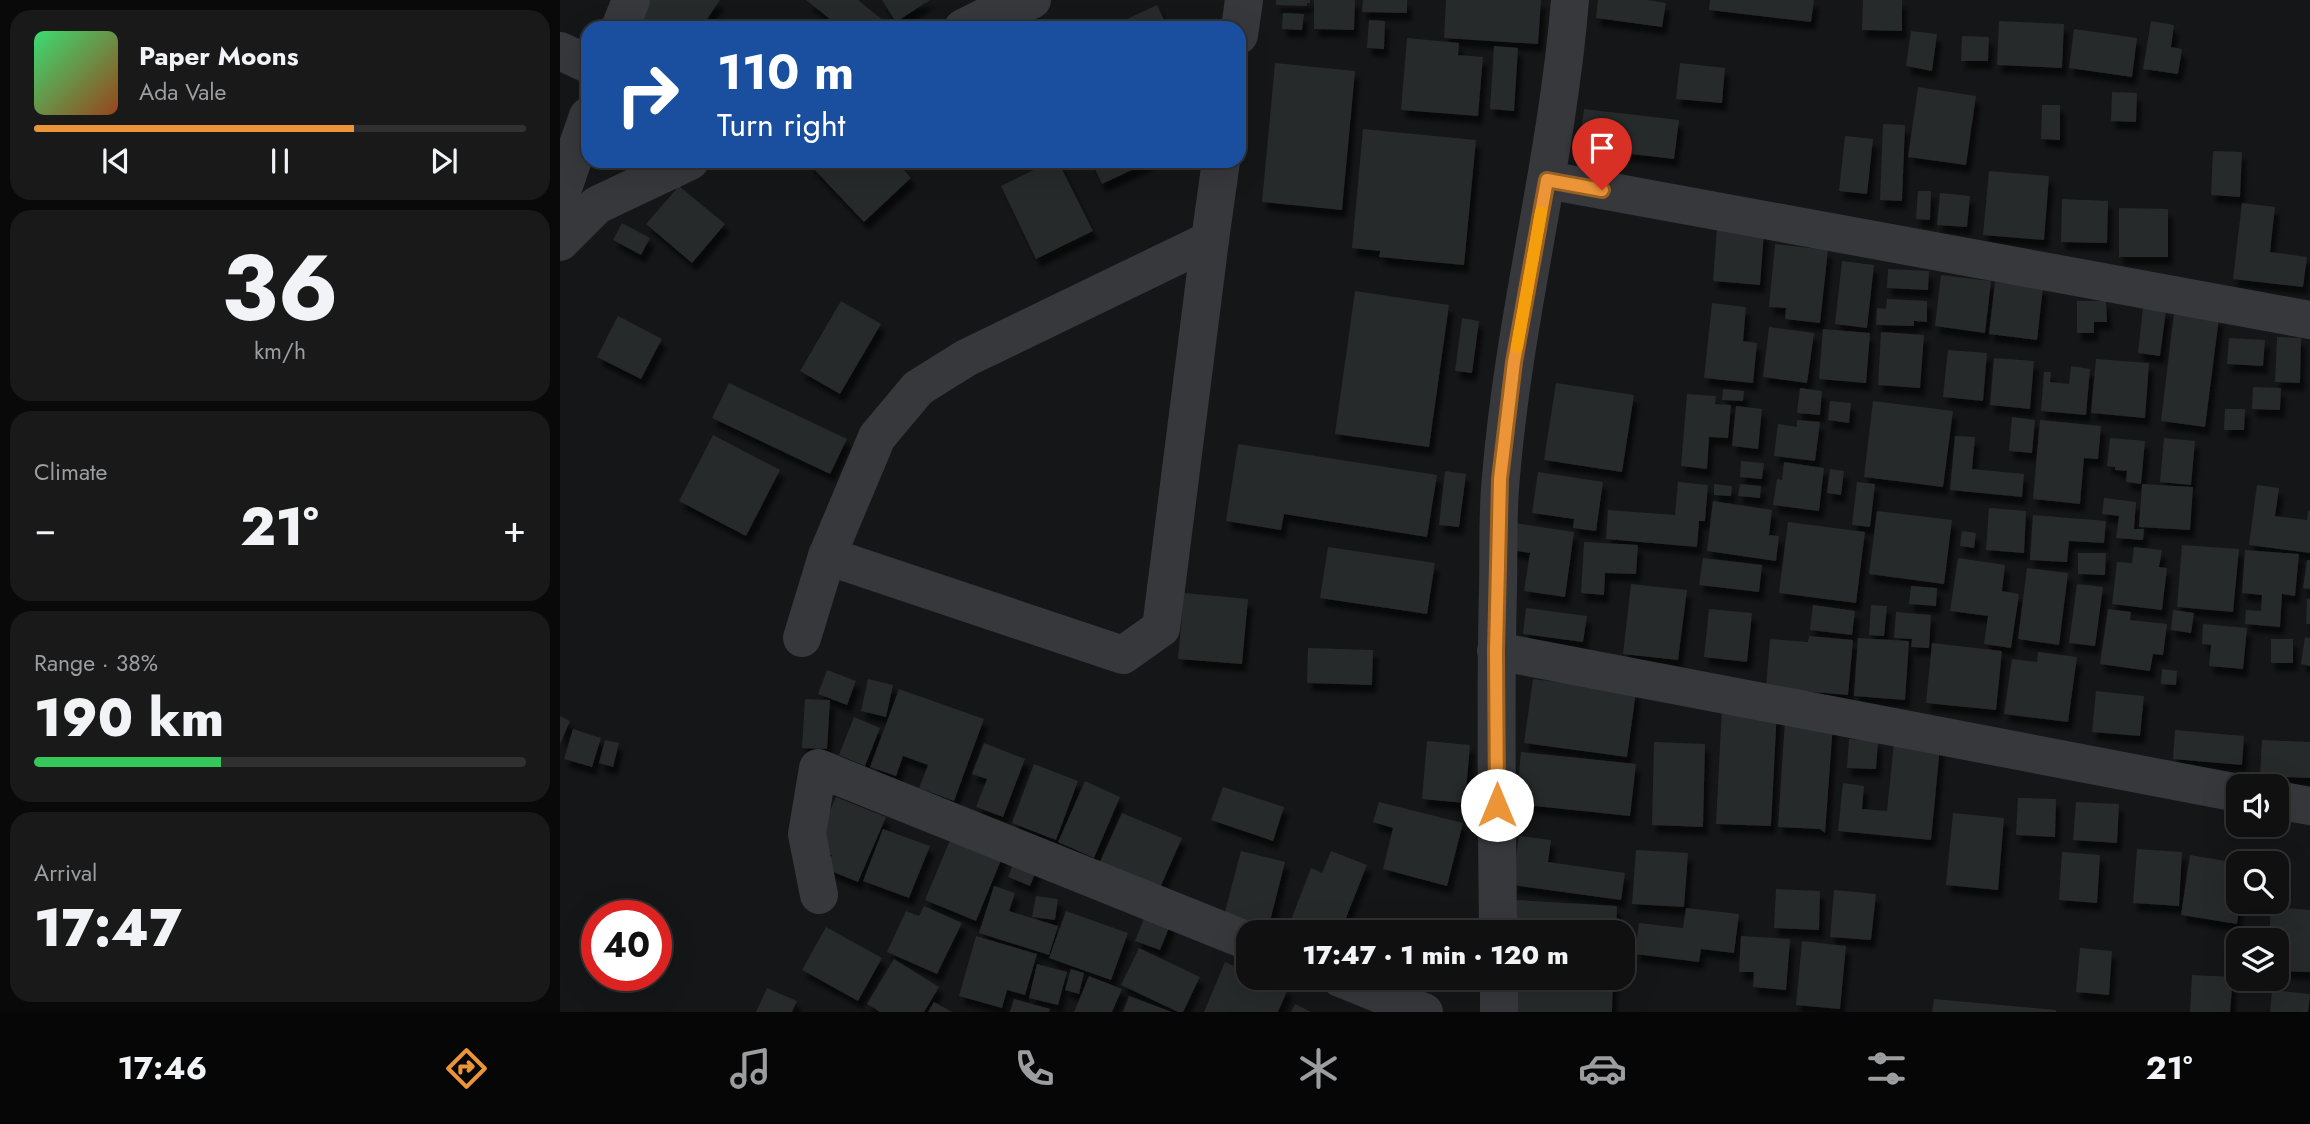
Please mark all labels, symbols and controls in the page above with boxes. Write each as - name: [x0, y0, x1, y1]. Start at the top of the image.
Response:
- text: Paper Moons: [139, 37, 299, 75]
- text: 110 m: [717, 37, 854, 107]
- icon: right: [602, 49, 693, 140]
- text: Ada Vale: [139, 75, 226, 109]
- text: Turn right: [717, 102, 846, 148]
- pin: [1572, 118, 1632, 190]
- icon: arrive: [1583, 129, 1621, 167]
- icon: previous: [97, 142, 135, 180]
- icon: pause: [261, 142, 299, 180]
- icon: next: [425, 142, 463, 180]
- text: 36: [221, 223, 339, 354]
- text: km/h: [254, 334, 306, 368]
- text: Climate: [34, 455, 107, 489]
- text: 21°: [240, 489, 319, 565]
- text: −: [34, 501, 56, 556]
- text: +: [503, 501, 526, 556]
- text: Range · 38%: [34, 646, 158, 680]
- text: 190 km: [34, 680, 224, 756]
- position arrow: [1460, 768, 1534, 842]
- map controls: [2226, 774, 2289, 991]
- button: sound: [2226, 774, 2289, 837]
- button: search: [2226, 851, 2289, 914]
- text: Arrival: [34, 856, 97, 890]
- text: 17:47: [34, 890, 182, 966]
- speed limit sign: 40: [581, 900, 672, 991]
- button: layers: [2226, 928, 2289, 991]
- text: 17:47 · 1 min · 120 m: [1302, 936, 1569, 974]
- icon: directions: [442, 1044, 491, 1093]
- icon: music: [726, 1044, 775, 1093]
- icon: phone: [1010, 1044, 1059, 1093]
- icon: climate: [1294, 1044, 1343, 1093]
- icon: car: [1578, 1044, 1627, 1093]
- icon: filters: [1862, 1044, 1911, 1093]
- text: 17:46: [117, 1045, 207, 1091]
- text: 21°: [2146, 1045, 2192, 1091]

